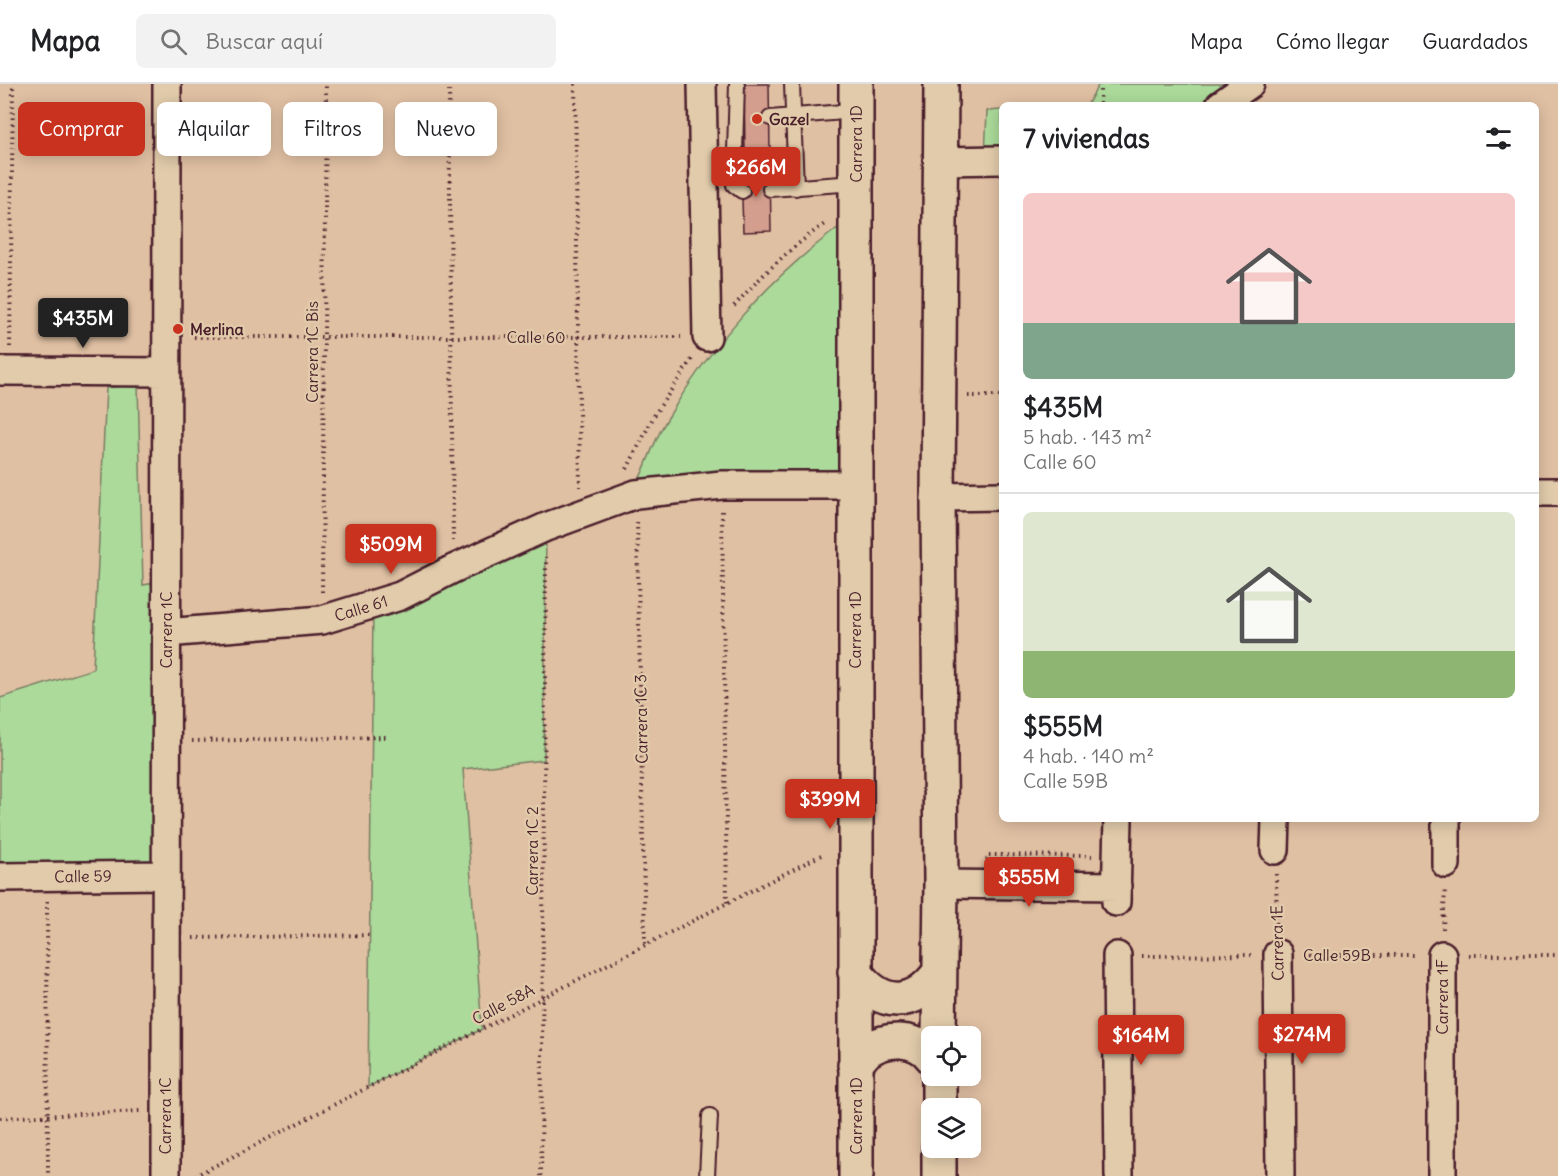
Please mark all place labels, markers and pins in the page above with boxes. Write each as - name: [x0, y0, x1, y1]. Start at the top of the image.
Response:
- place label: Gazel: [769, 109, 809, 129]
- marker: Gazel: [750, 112, 764, 126]
- pin: $266M: [714, 147, 798, 198]
- pin: $435M: [41, 298, 125, 349]
- place label: Merlina: [190, 319, 244, 339]
- marker: Merlina: [171, 322, 185, 336]
- pin: $509M: [349, 524, 433, 575]
- pin: $399M: [788, 779, 872, 830]
- pin: $555M: [987, 857, 1071, 908]
- pin: $274M: [1260, 1014, 1344, 1065]
- pin: $164M: [1099, 1015, 1183, 1066]

